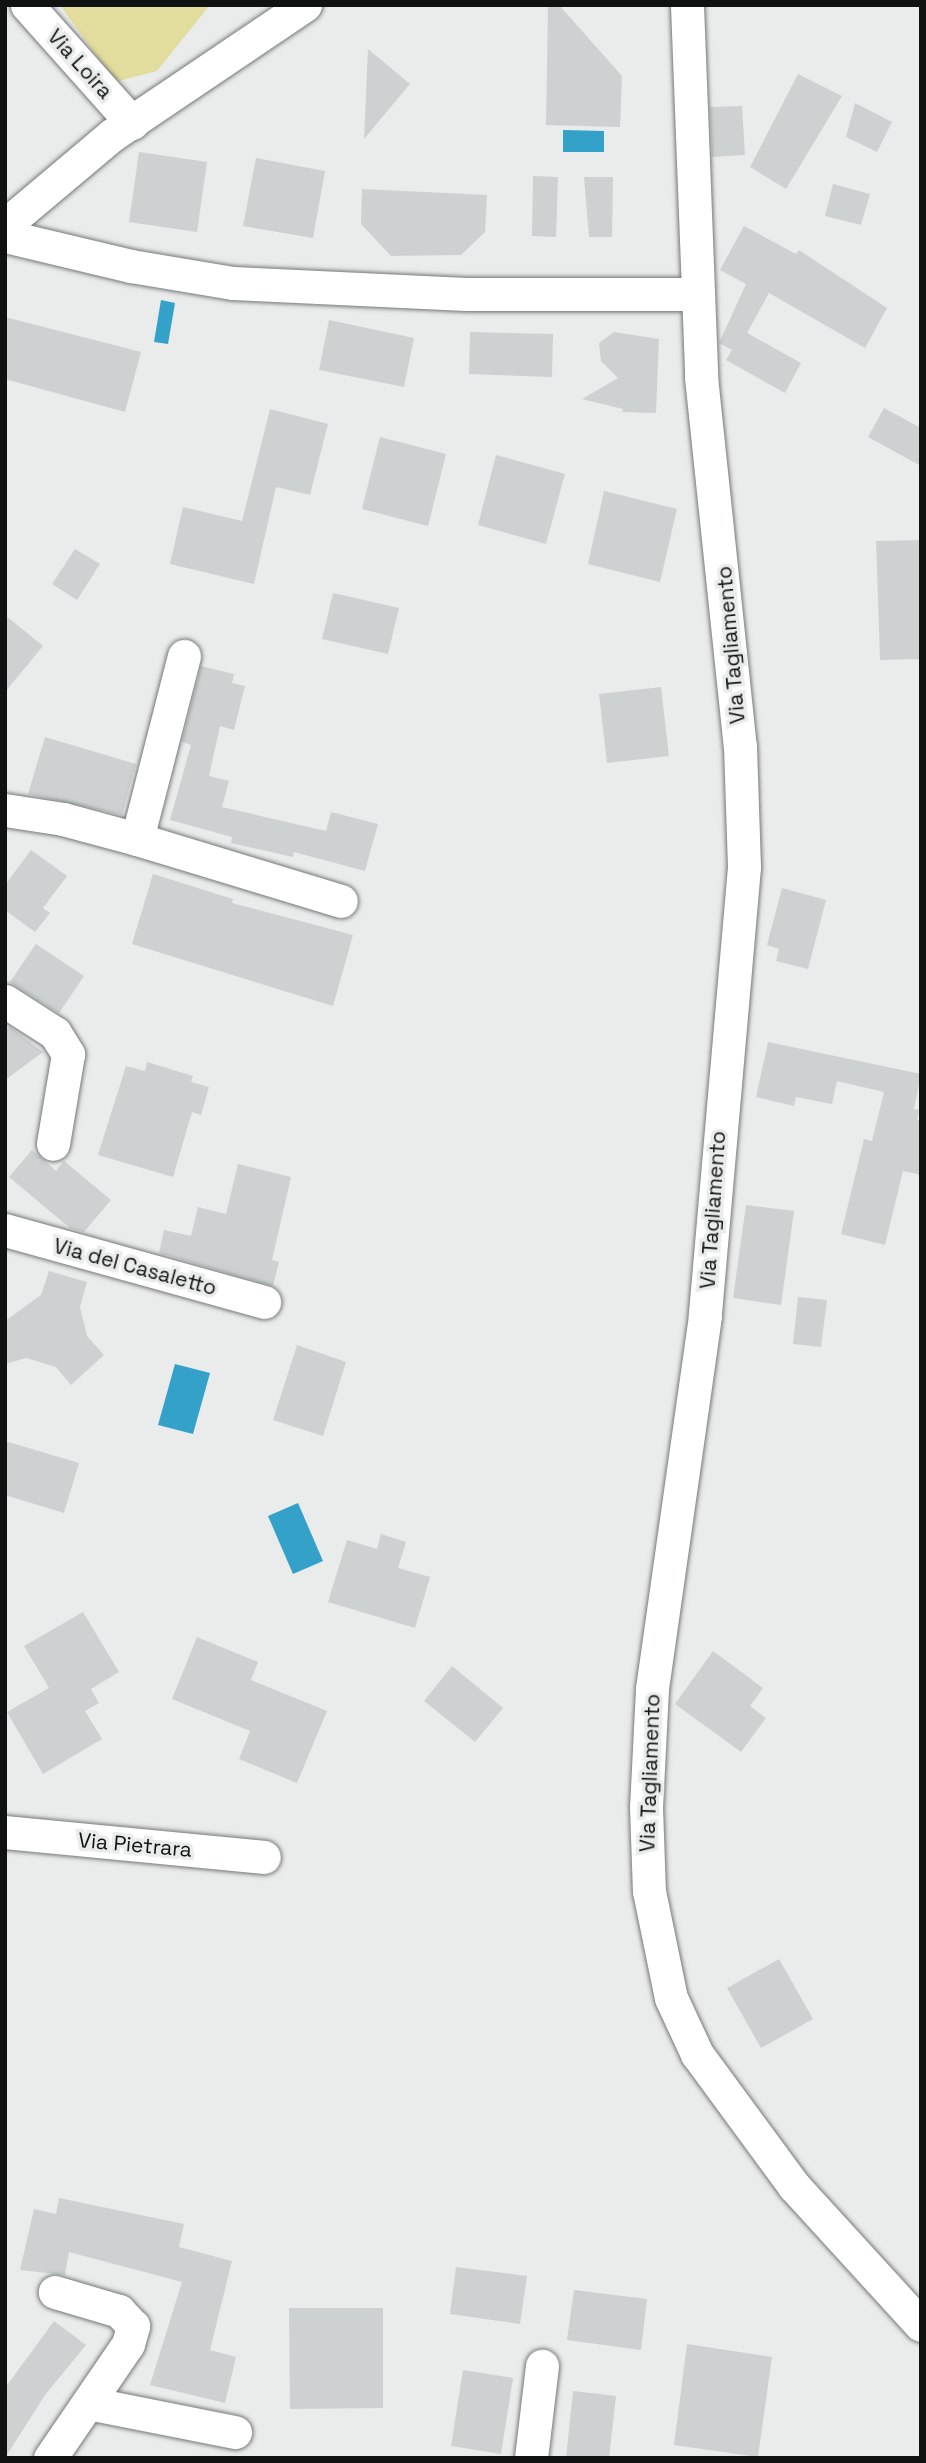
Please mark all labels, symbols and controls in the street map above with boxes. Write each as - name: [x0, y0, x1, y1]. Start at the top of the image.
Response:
- street label: Via Loira: [42, 24, 118, 104]
- street label: Via Tagliamento: [712, 565, 750, 725]
- street label: Via Tagliamento: [695, 1130, 731, 1290]
- street label: Via del Casaletto: [51, 1233, 219, 1301]
- street label: Via Tagliamento: [635, 1693, 665, 1853]
- street label: Via Pietrara: [77, 1827, 193, 1863]

